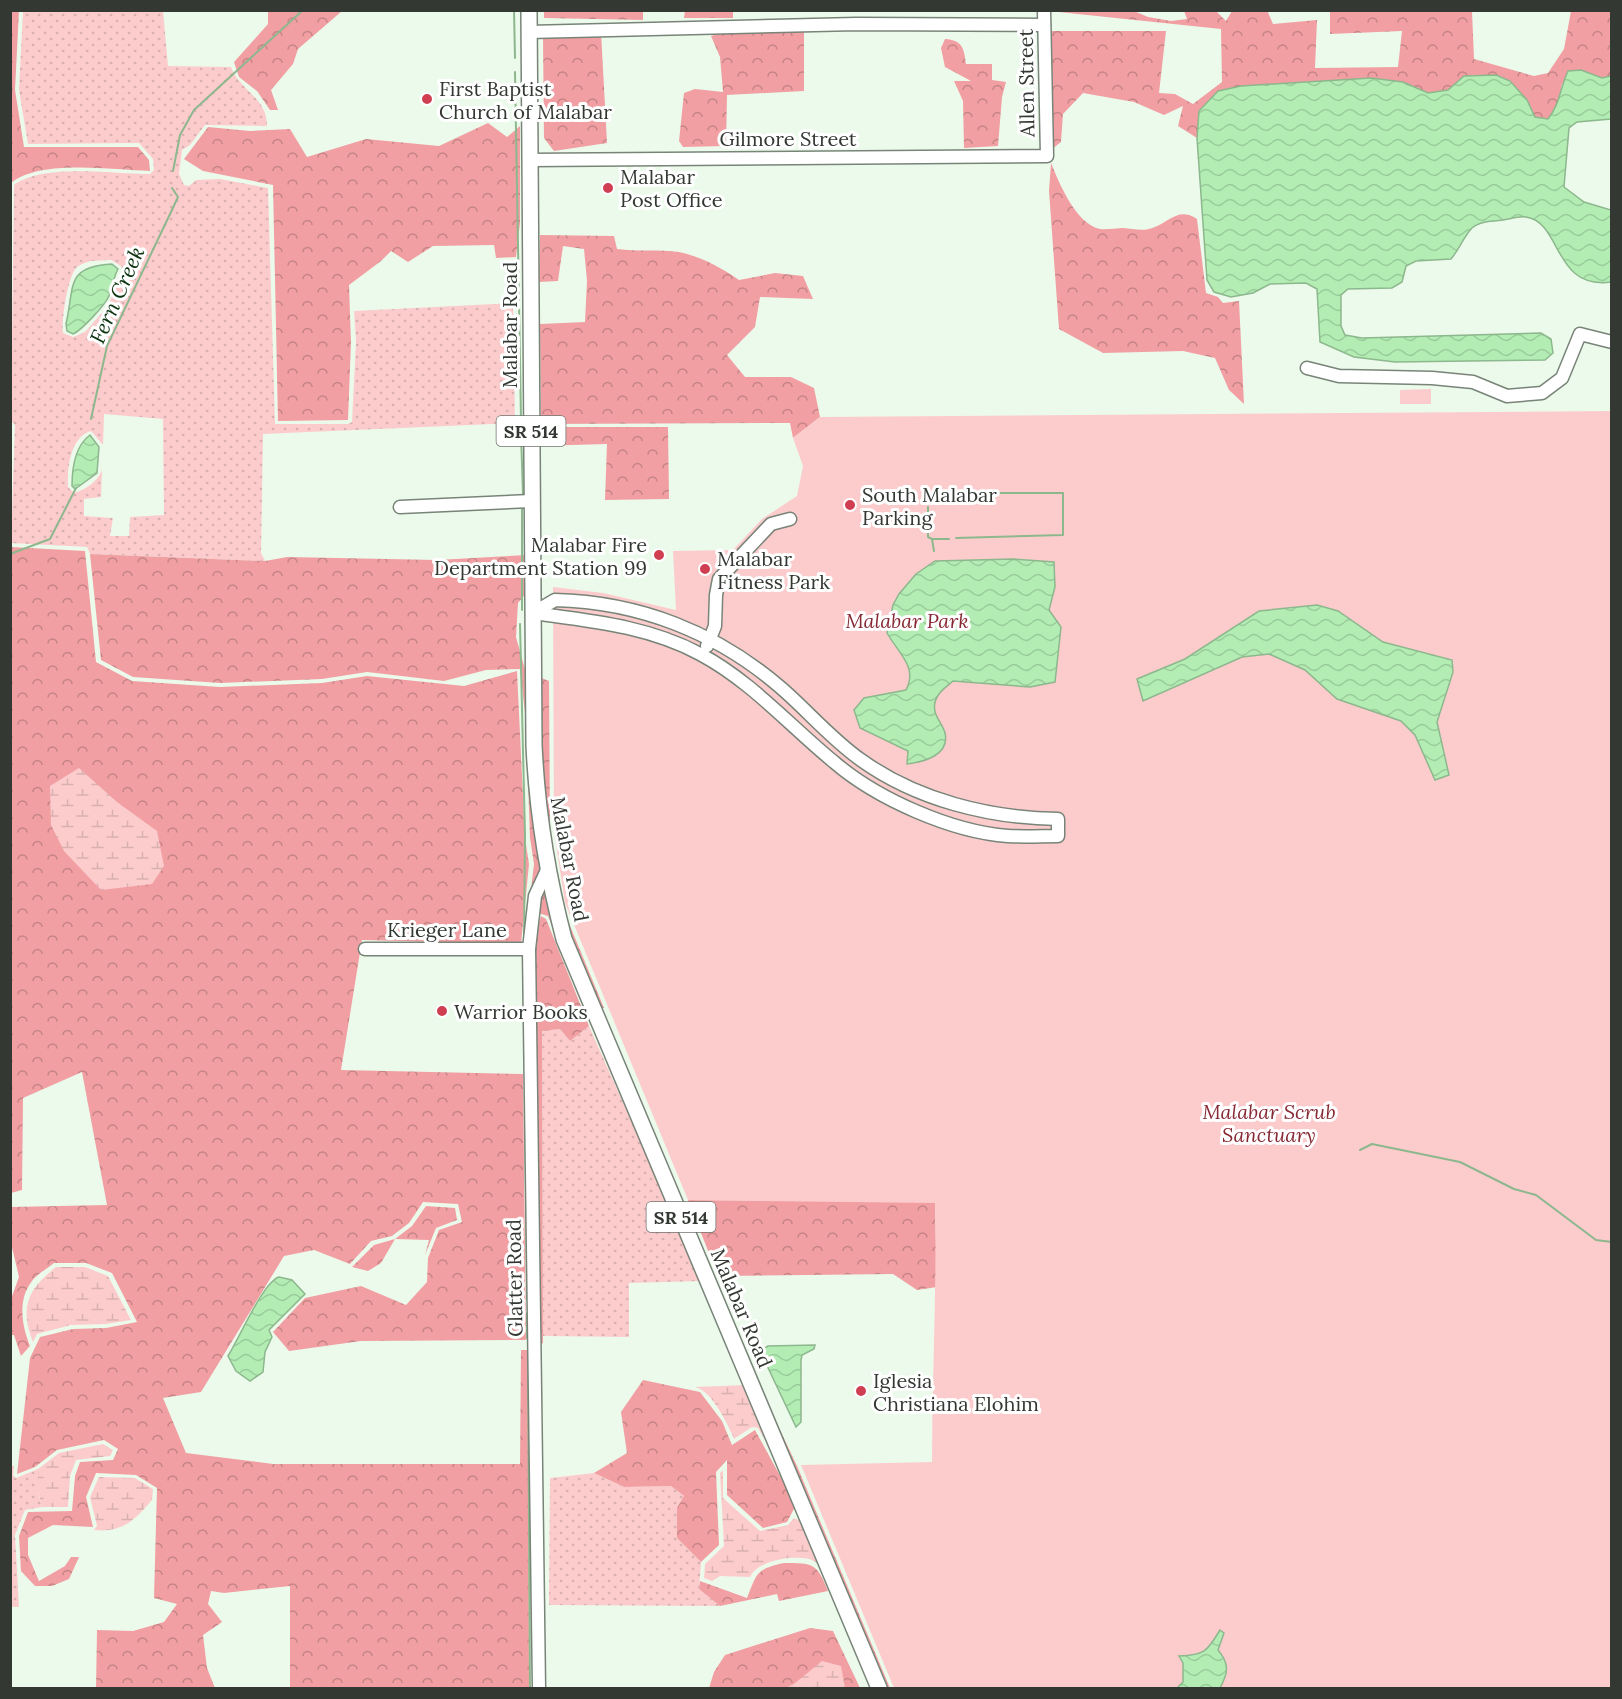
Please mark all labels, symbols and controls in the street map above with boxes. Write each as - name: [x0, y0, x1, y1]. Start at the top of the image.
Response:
- street label: Allen Street: [1013, 28, 1039, 138]
- place label: First Baptist Church of Malabar: [439, 76, 612, 124]
- marker: First Baptist Church of Malabar: [420, 92, 434, 106]
- street label: Gilmore Street: [719, 126, 857, 151]
- place label: Malabar Post Office: [620, 164, 723, 212]
- marker: Malabar Post Office: [601, 181, 615, 195]
- water label: Fern Creek: [84, 242, 150, 348]
- street label: Malabar Road: [497, 262, 522, 388]
- road number: SR 514: [496, 416, 566, 446]
- place label: South Malabar Parking: [862, 482, 997, 530]
- marker: South Malabar Parking: [843, 498, 857, 512]
- place label: Malabar Fire Department Station 99: [434, 532, 647, 580]
- place label: Malabar Fitness Park: [717, 546, 830, 594]
- marker: Malabar Fire Department Station 99: [652, 548, 666, 562]
- marker: Malabar Fitness Park: [698, 562, 712, 576]
- park label: Malabar Park: [845, 608, 969, 633]
- street label: Malabar Road: [546, 794, 594, 924]
- street label: Krieger Lane: [387, 917, 507, 942]
- place label: Warrior Books: [454, 999, 588, 1024]
- marker: Warrior Books: [435, 1004, 449, 1018]
- park label: Malabar Scrub Sanctuary: [1202, 1099, 1336, 1147]
- road number: SR 514: [646, 1202, 716, 1232]
- street label: Glatter Road: [500, 1219, 528, 1337]
- street label: Malabar Road: [706, 1245, 778, 1371]
- place label: Iglesia Christiana Elohim: [873, 1368, 1039, 1416]
- marker: Iglesia Christiana Elohim: [854, 1384, 868, 1398]

